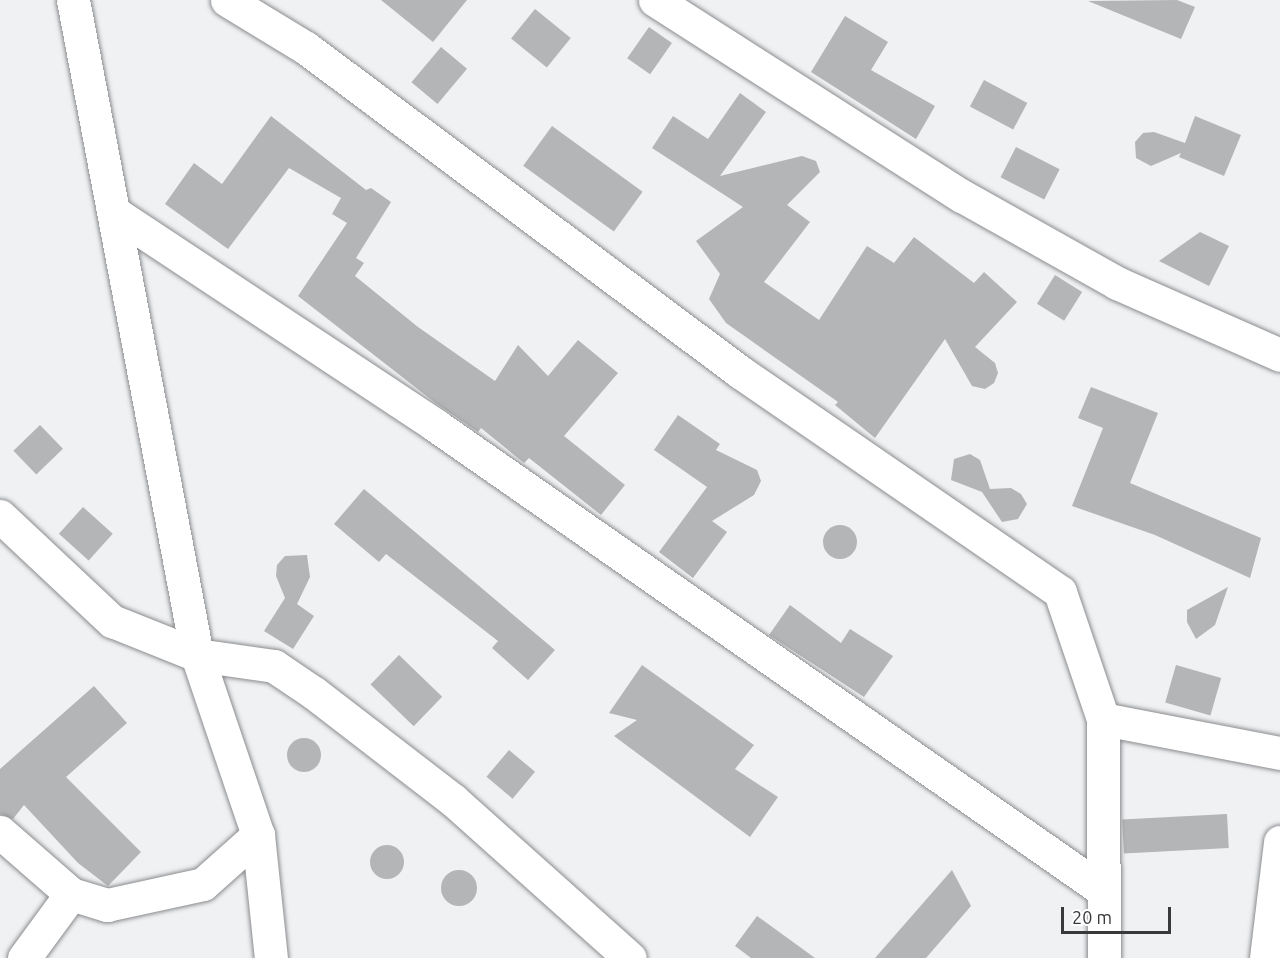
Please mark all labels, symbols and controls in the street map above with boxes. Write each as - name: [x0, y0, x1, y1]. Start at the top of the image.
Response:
- scale bar: [1064, 895, 1174, 933]
- text: 20 m: [1072, 907, 1112, 927]

